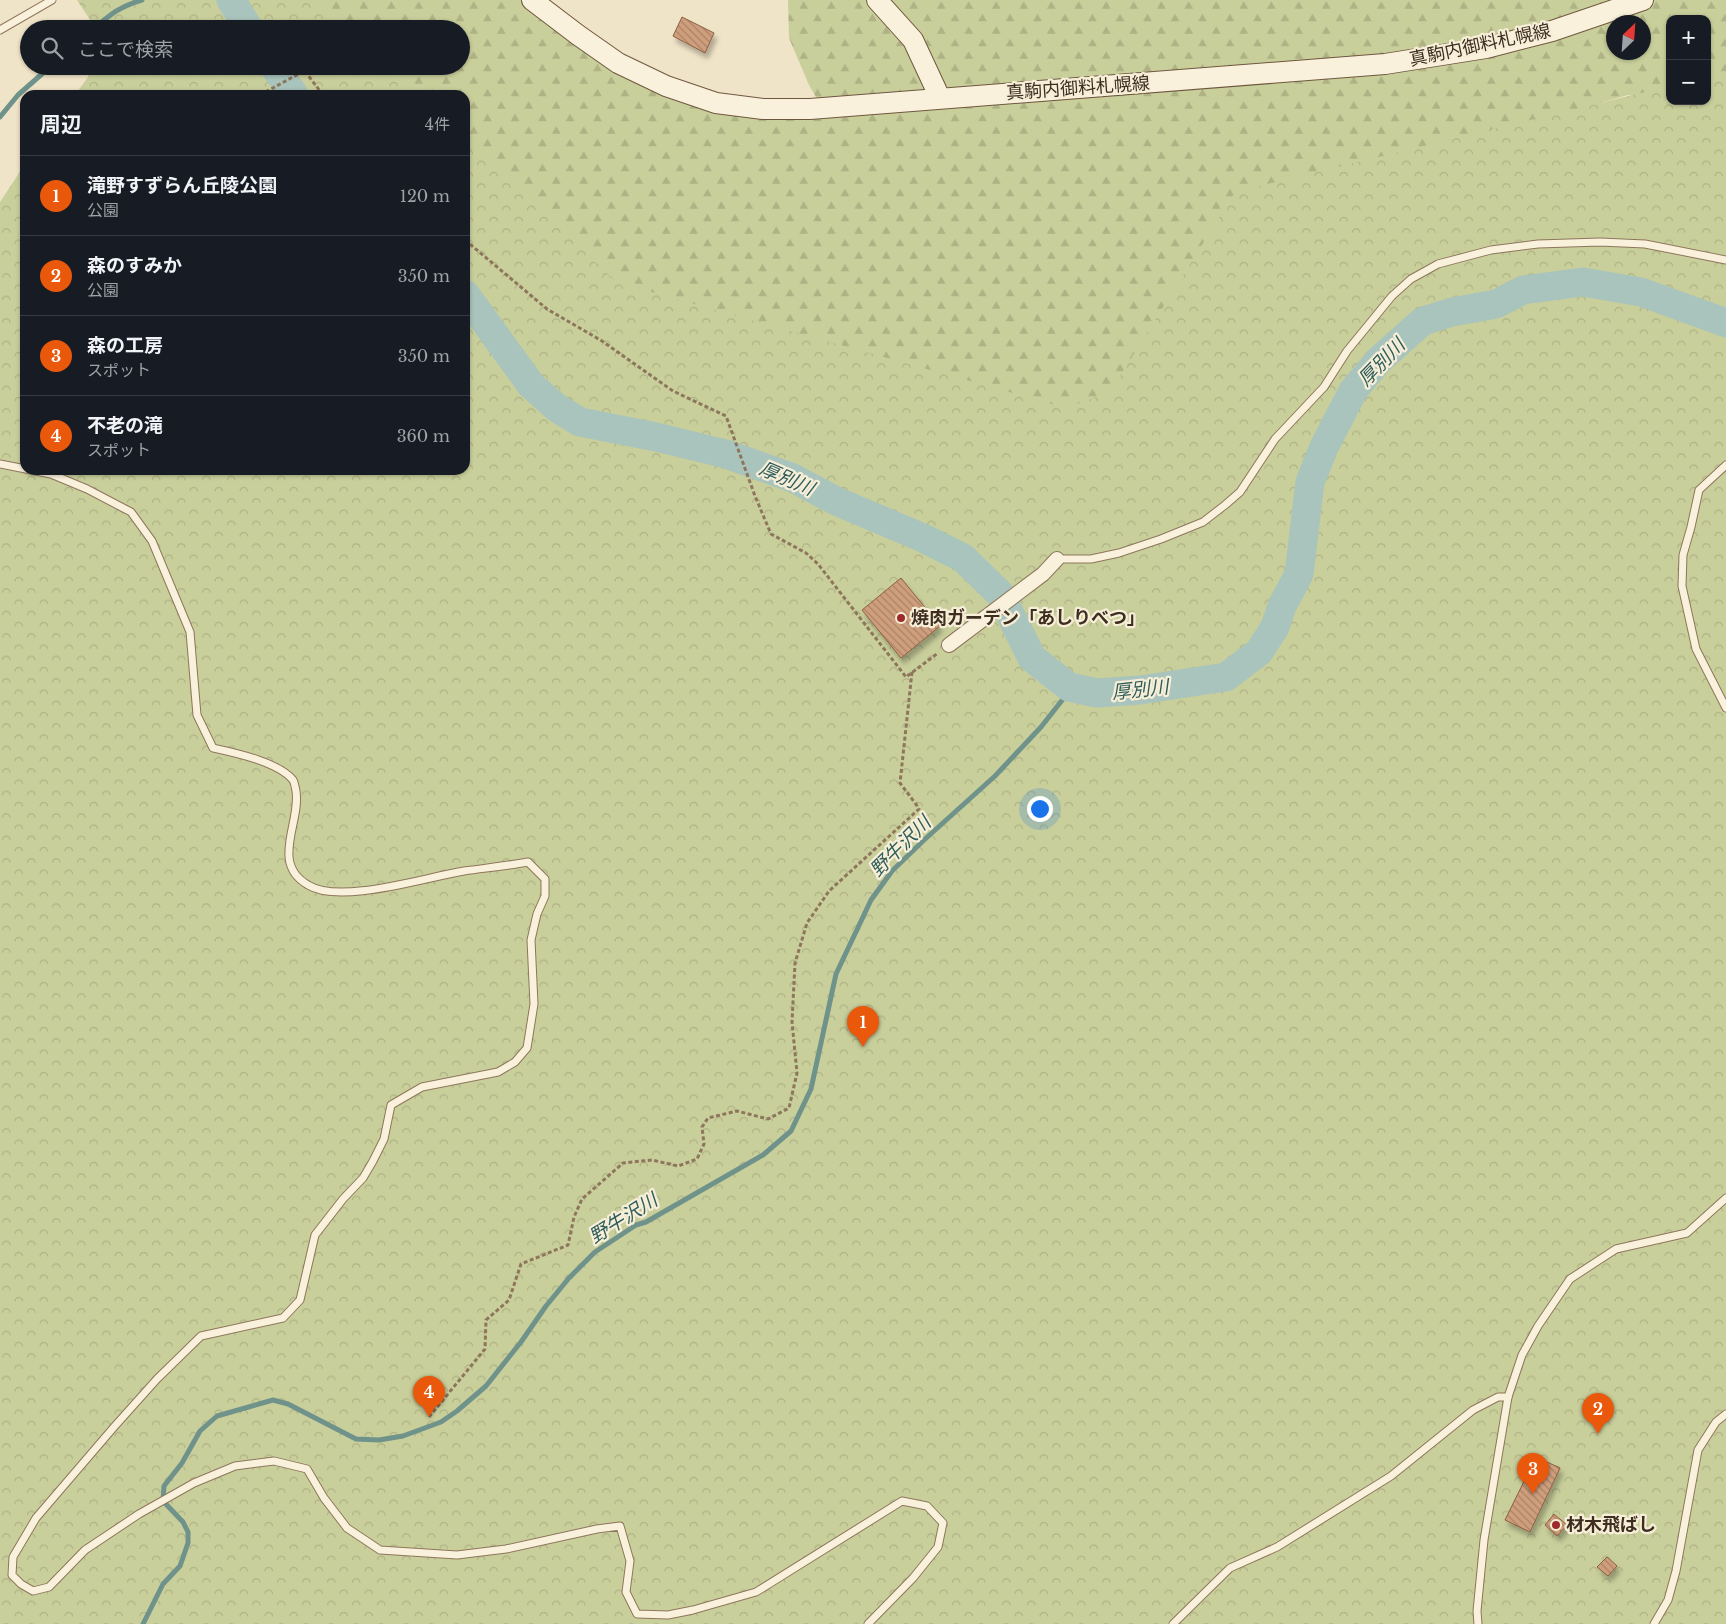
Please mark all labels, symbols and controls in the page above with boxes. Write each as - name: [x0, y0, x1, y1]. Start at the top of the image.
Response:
- north arrow: [1606, 15, 1651, 60]
- map controls: [1666, 15, 1711, 105]
- button: +: [1666, 15, 1711, 60]
- street label: 真駒内御料札幌線: [1407, 19, 1553, 71]
- search box: [20, 20, 470, 75]
- icon: search: [38, 34, 66, 62]
- text: ここで検索: [78, 38, 173, 61]
- button: −: [1666, 60, 1711, 105]
- street label: 真駒内御料札幌線: [1005, 72, 1151, 104]
- text: 周辺: [40, 112, 82, 138]
- text: 4件: [425, 114, 450, 134]
- text: 滝野すずらん丘陵公園: [87, 174, 277, 197]
- text: 1: [53, 186, 59, 206]
- text: 120 m: [400, 186, 450, 206]
- text: 公園: [87, 200, 119, 220]
- text: 森のすみか: [87, 254, 182, 277]
- text: 2: [51, 266, 61, 286]
- text: 350 m: [398, 266, 450, 286]
- text: 公園: [87, 280, 119, 300]
- water label: 厚別川: [1353, 332, 1411, 391]
- text: 森の工房: [87, 334, 163, 357]
- text: 3: [51, 346, 61, 366]
- text: 350 m: [398, 346, 450, 366]
- text: スポット: [87, 360, 151, 380]
- text: 不老の滝: [87, 414, 163, 437]
- text: 4: [51, 426, 61, 446]
- text: 360 m: [397, 426, 450, 446]
- text: スポット: [87, 440, 151, 460]
- water label: 厚別川: [756, 457, 819, 501]
- place label: 焼肉ガーデン「あしりべつ」: [911, 607, 1145, 629]
- marker: 焼肉ガーデン「あしりべつ」: [895, 612, 907, 624]
- water label: 厚別川: [1110, 675, 1172, 704]
- your location: [1027, 796, 1053, 822]
- water label: 野牛沢川: [865, 810, 937, 881]
- pin: 1: [847, 1006, 879, 1047]
- water label: 野牛沢川: [585, 1187, 663, 1248]
- pin: 4: [413, 1376, 445, 1417]
- pin: 2: [1582, 1393, 1614, 1434]
- pin: 3: [1517, 1453, 1549, 1494]
- place label: 材木飛ばし: [1566, 1514, 1656, 1536]
- marker: 材木飛ばし: [1550, 1519, 1562, 1531]

